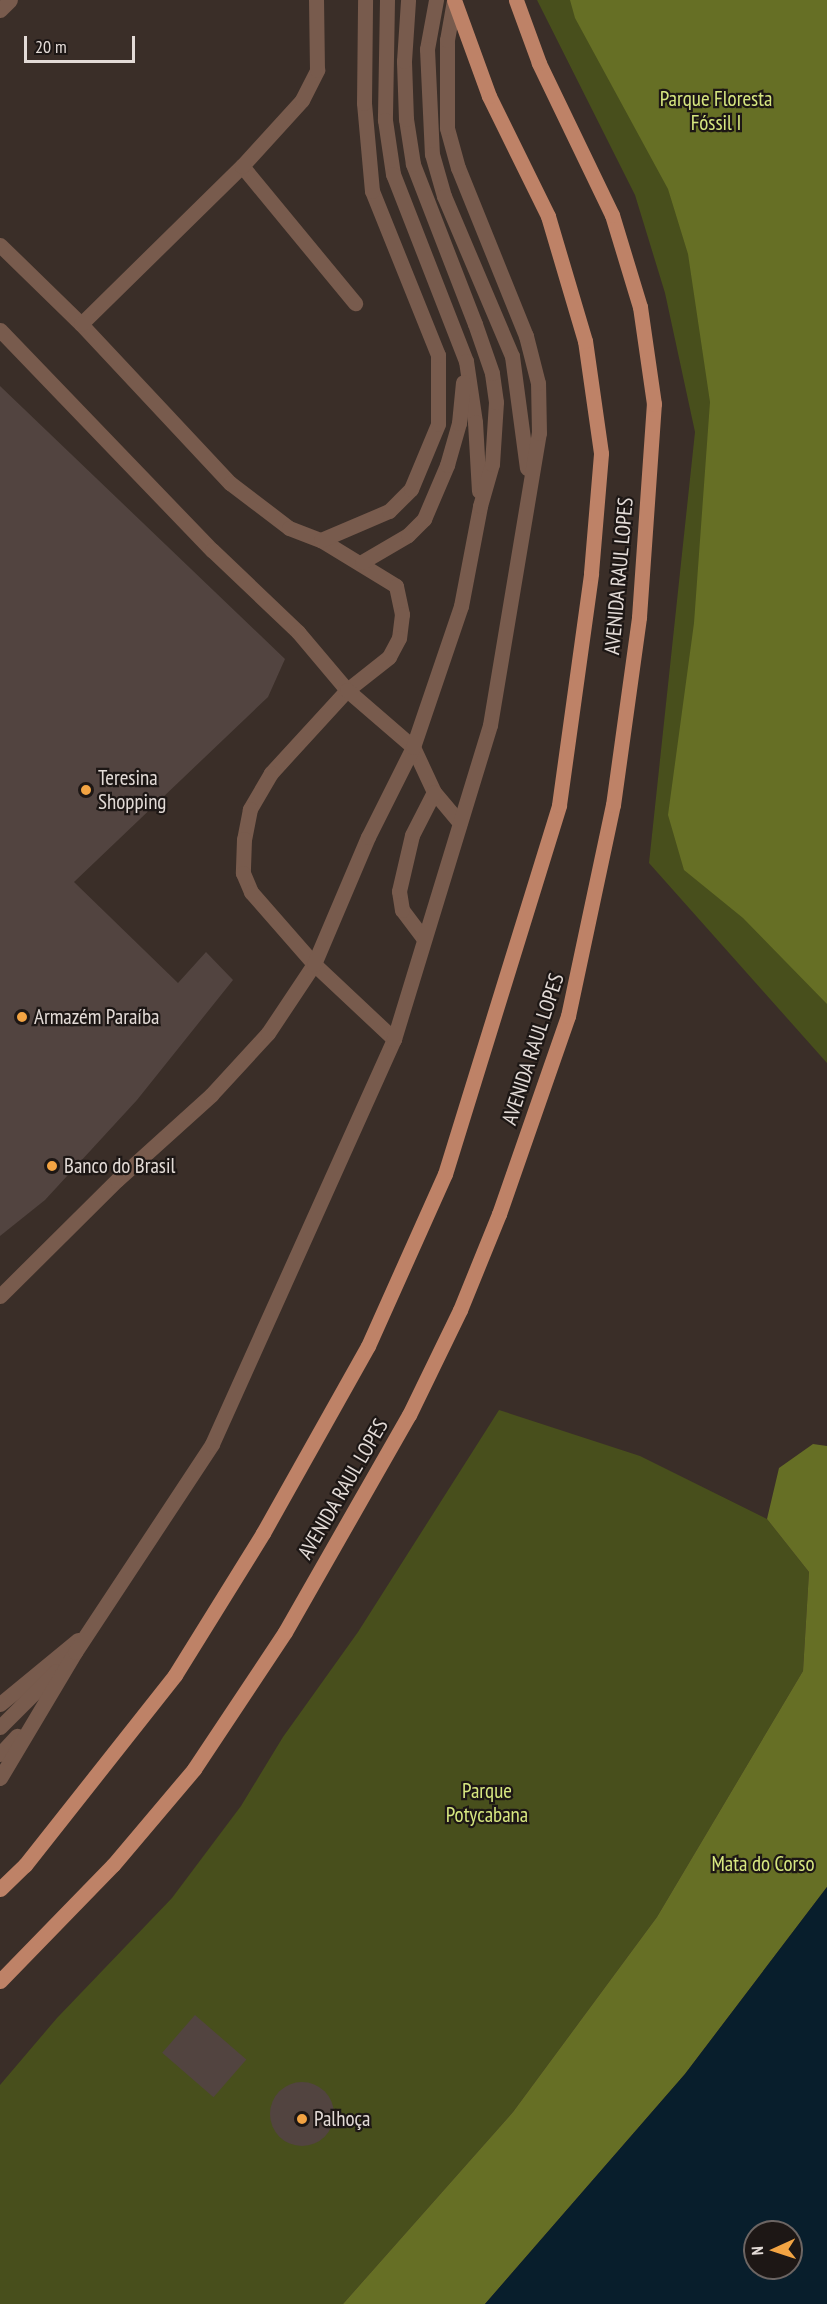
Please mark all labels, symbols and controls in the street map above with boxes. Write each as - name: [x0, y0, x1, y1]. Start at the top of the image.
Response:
- scale bar: [27, 24, 138, 62]
- text: 20 m: [35, 35, 67, 58]
- park label: Parque Floresta Fóssil I: [660, 86, 772, 136]
- street label: AVENIDA RAUL LOPES: [600, 496, 638, 656]
- place label: Teresina Shopping: [98, 765, 166, 815]
- marker: Teresina Shopping: [79, 783, 93, 797]
- street label: AVENIDA RAUL LOPES: [496, 969, 570, 1129]
- place label: Armazém Paraíba: [34, 1004, 159, 1030]
- marker: Armazém Paraíba: [15, 1010, 29, 1024]
- place label: Banco do Brasil: [64, 1153, 175, 1179]
- marker: Banco do Brasil: [45, 1159, 59, 1173]
- street label: AVENIDA RAUL LOPES: [292, 1414, 394, 1564]
- park label: Parque Potycabana: [446, 1778, 528, 1828]
- park label: Mata do Corso: [711, 1851, 815, 1877]
- place label: Palhoça: [314, 2106, 370, 2132]
- marker: Palhoça: [295, 2112, 309, 2126]
- north arrow: [743, 2220, 803, 2280]
- text: N: [747, 2246, 767, 2256]

